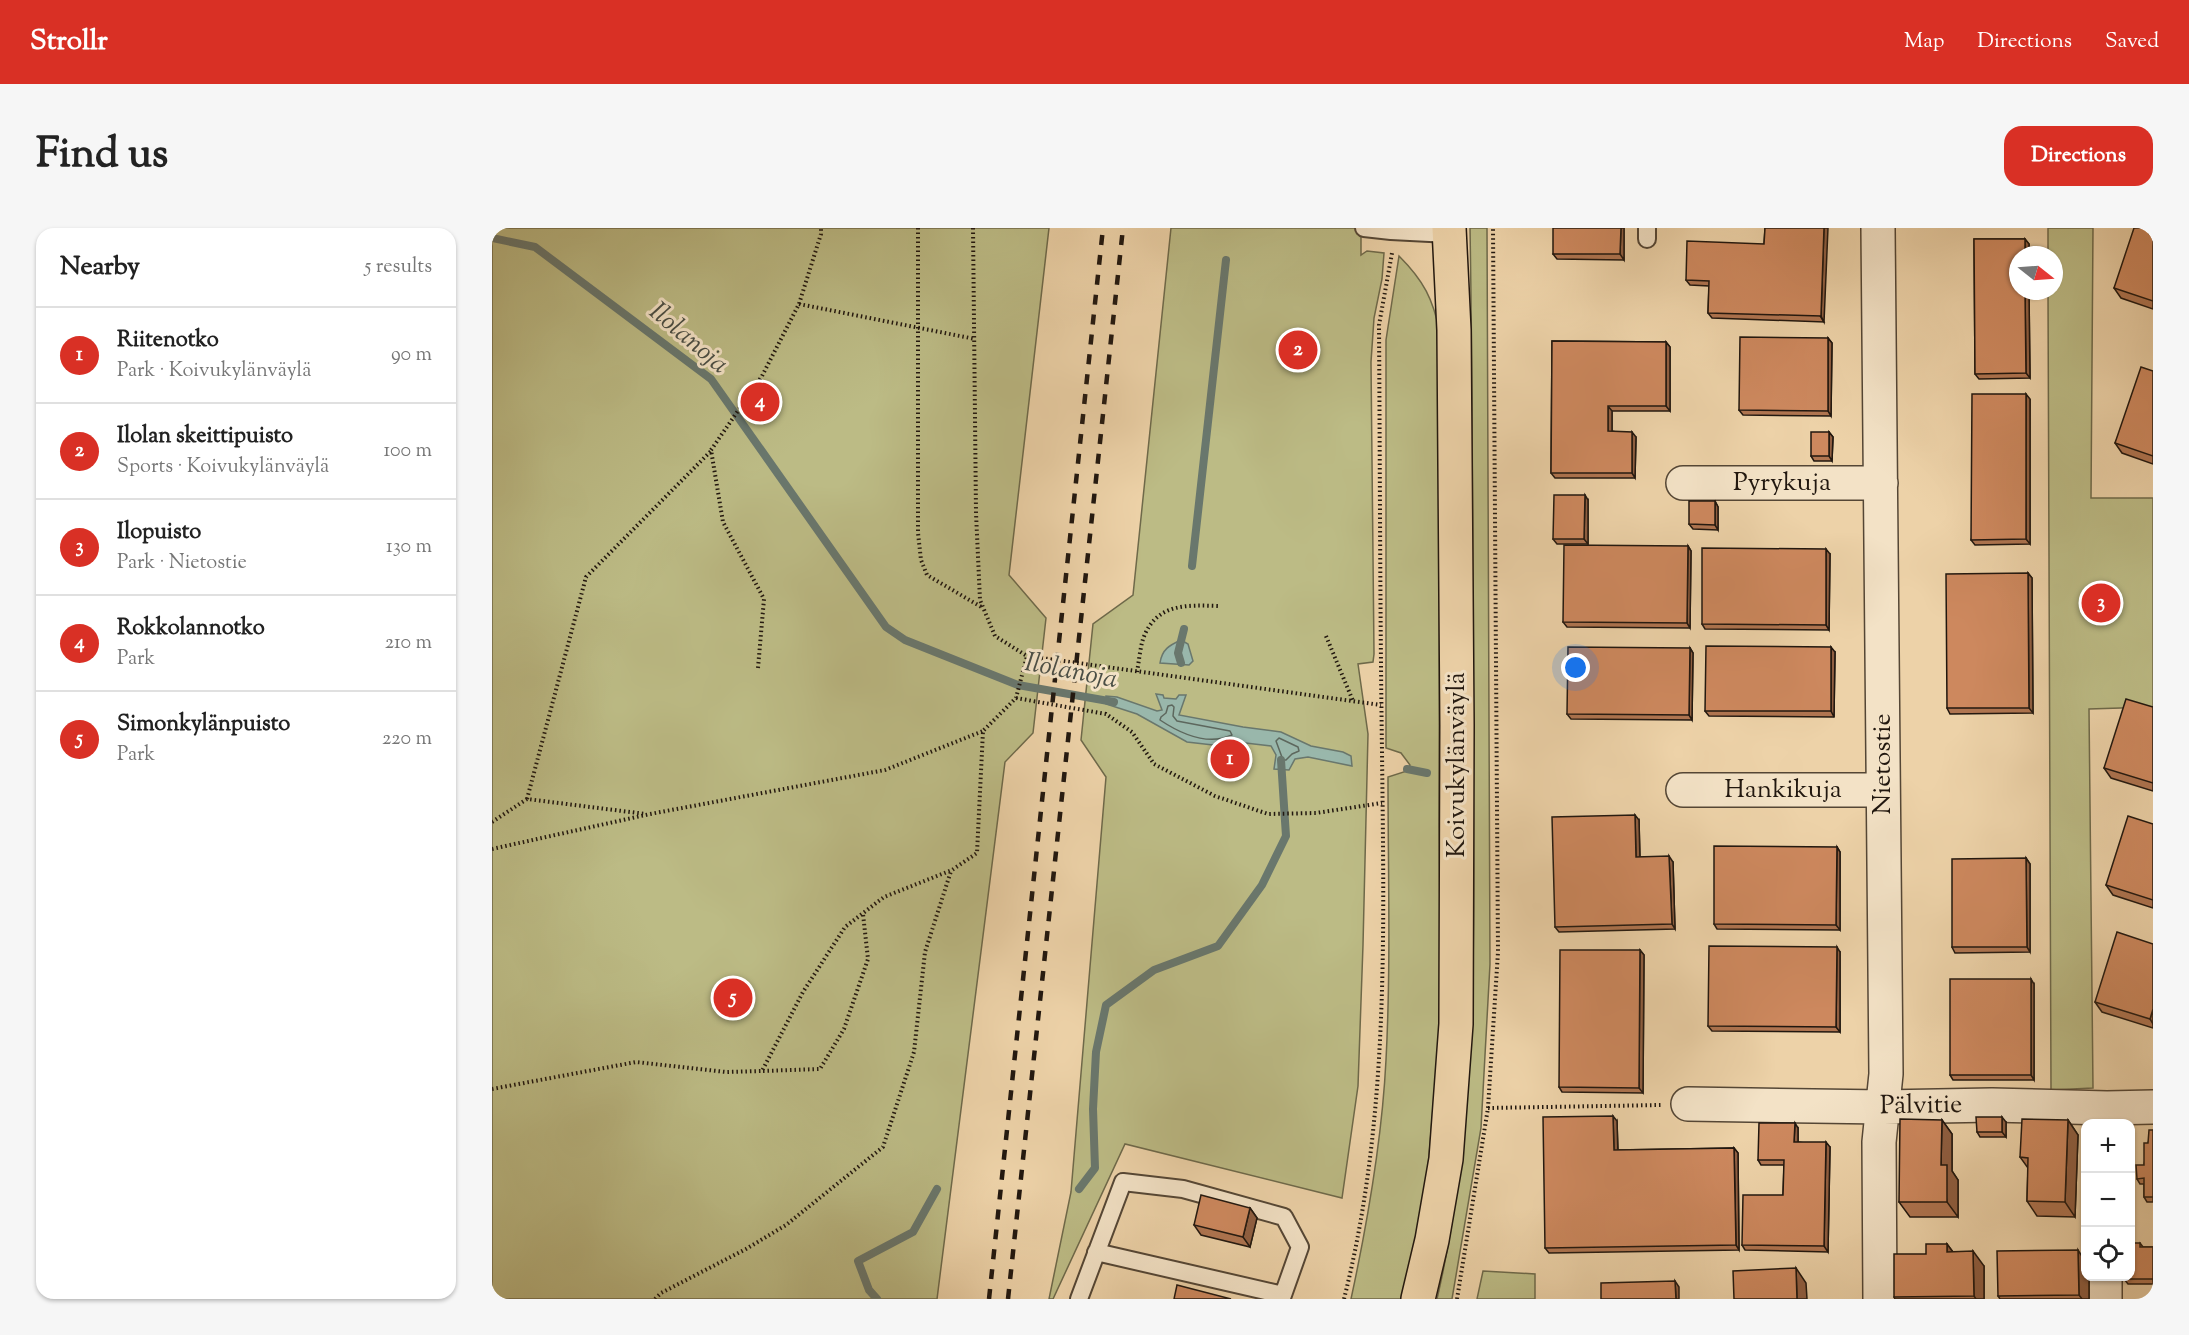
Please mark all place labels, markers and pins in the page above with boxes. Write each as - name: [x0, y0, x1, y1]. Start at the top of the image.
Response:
- pin: 2: [1278, 328, 1318, 372]
- pin: 4: [740, 380, 780, 424]
- pin: 3: [2082, 580, 2120, 626]
- pin: 1: [1210, 736, 1250, 782]
- pin: 5: [714, 976, 752, 1020]

